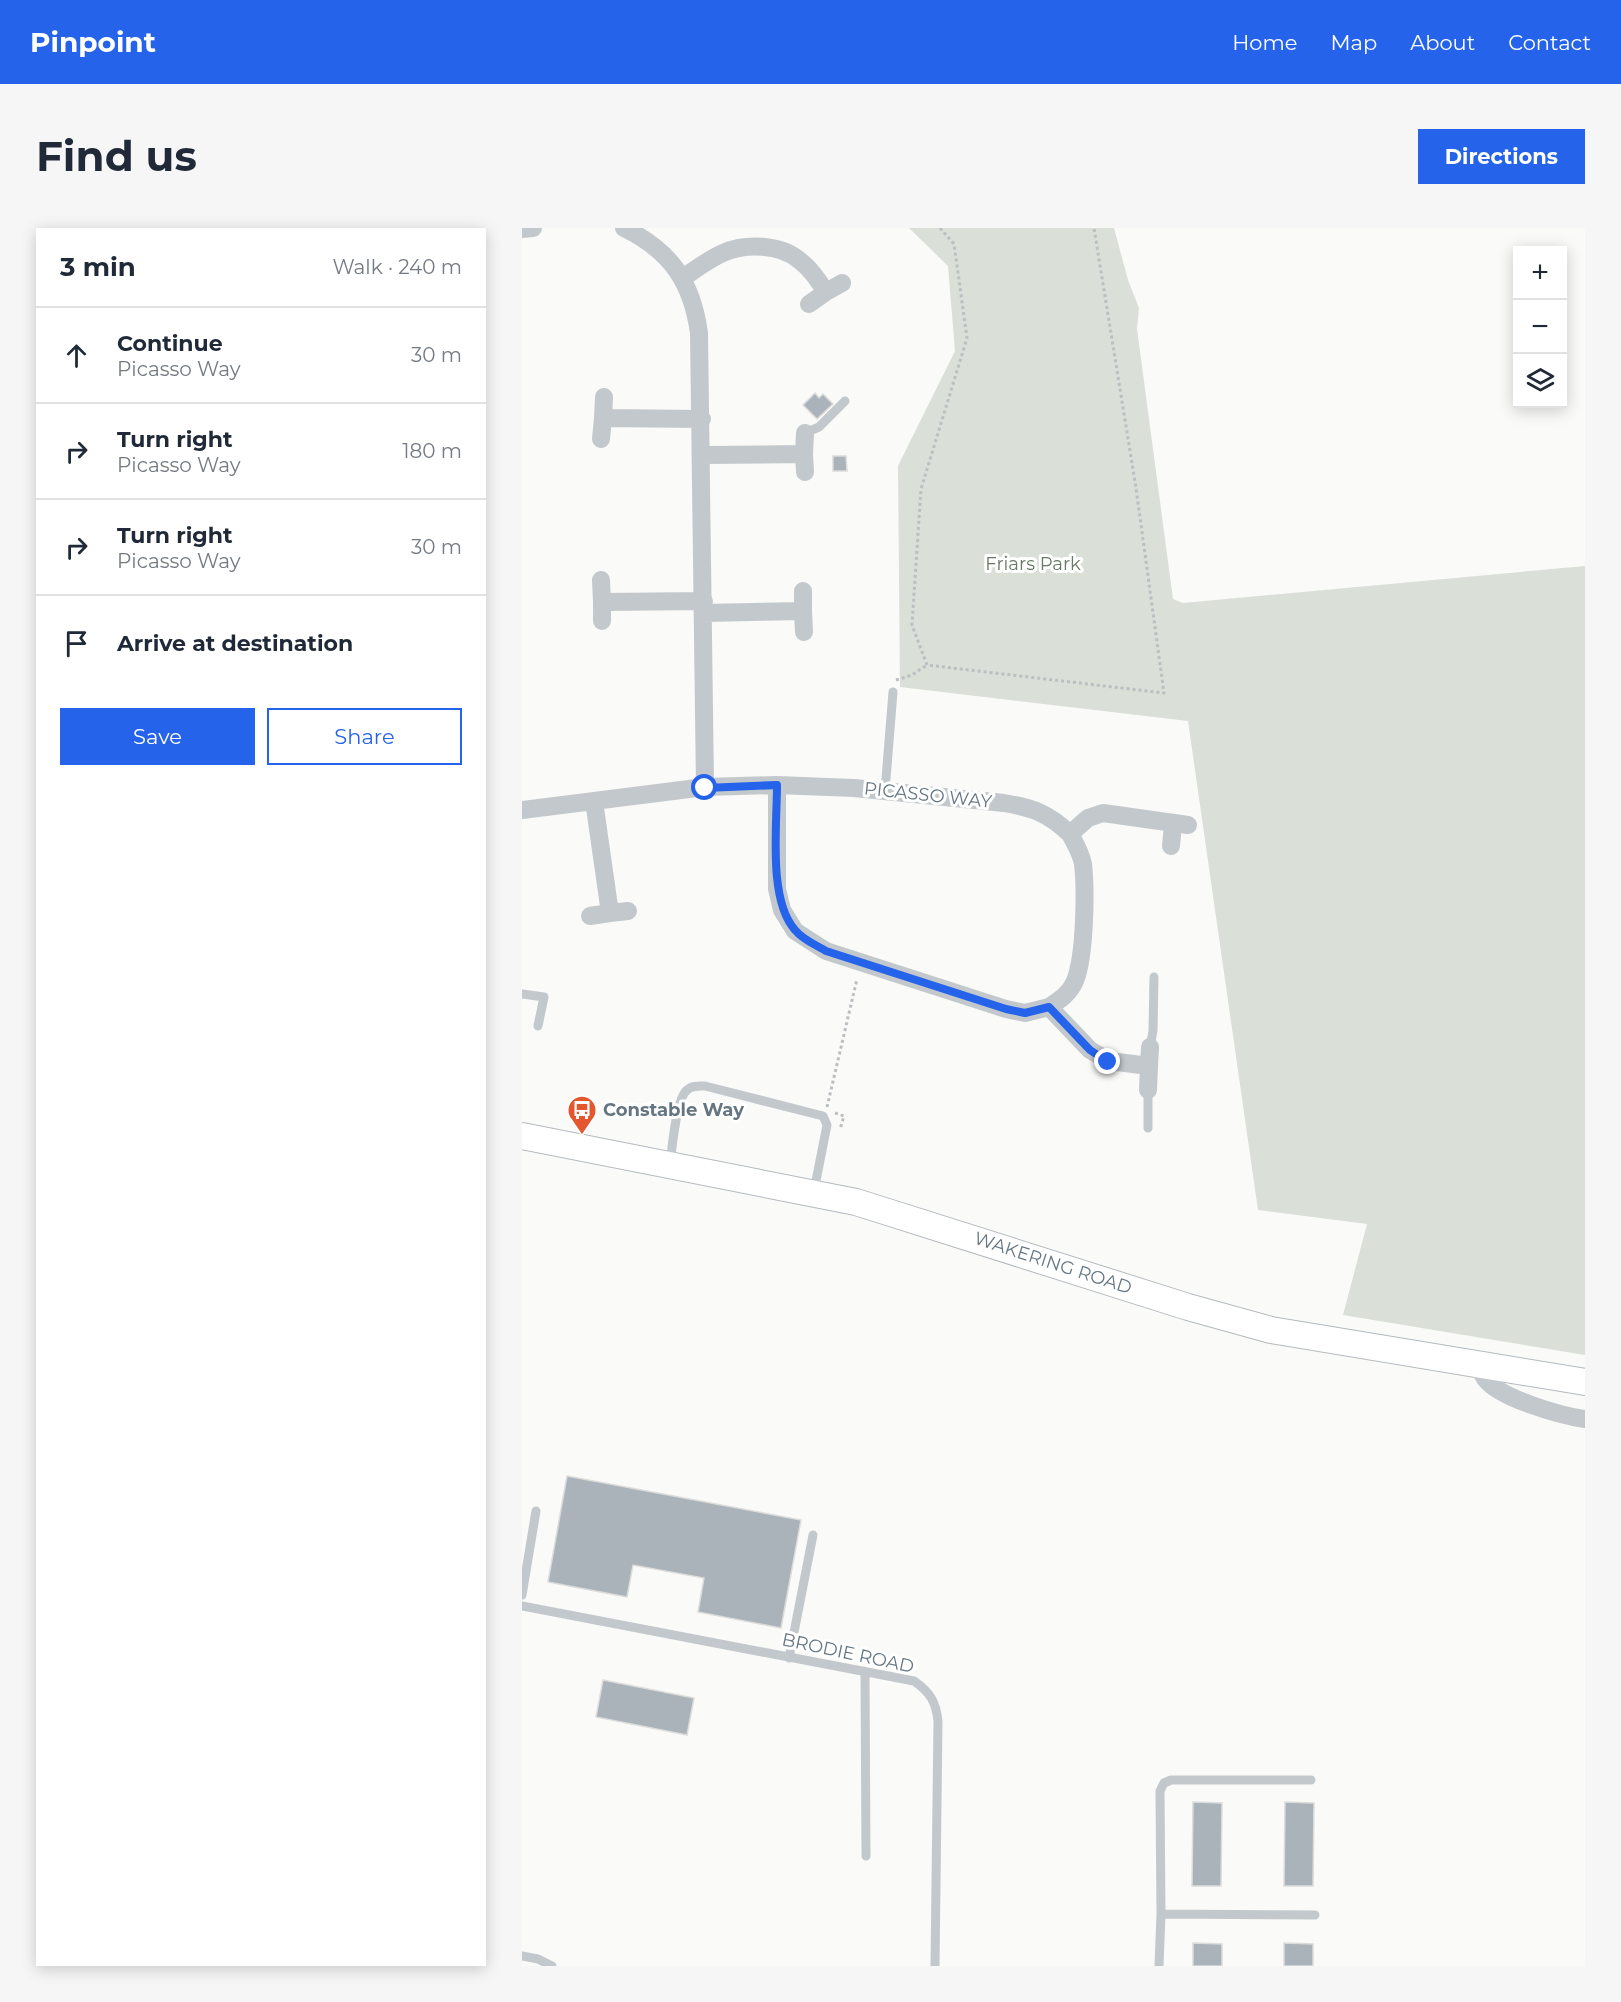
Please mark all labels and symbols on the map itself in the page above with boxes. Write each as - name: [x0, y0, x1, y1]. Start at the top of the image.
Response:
- park label: Friars Park: [985, 553, 1081, 575]
- route start: [691, 774, 717, 800]
- street label: PICASSO WAY: [863, 777, 994, 813]
- route end: [1094, 1048, 1120, 1074]
- bus stop icon: Constable Way: [566, 1094, 598, 1136]
- place label: Constable Way: [603, 1099, 744, 1121]
- street label: WAKERING ROAD: [971, 1227, 1135, 1299]
- street label: BRODIE ROAD: [780, 1628, 916, 1678]

